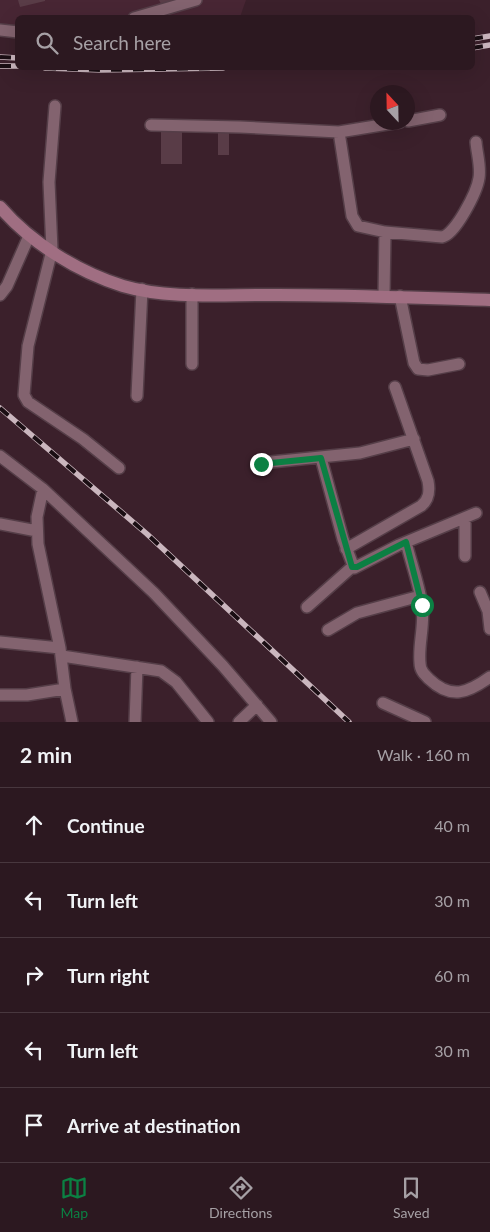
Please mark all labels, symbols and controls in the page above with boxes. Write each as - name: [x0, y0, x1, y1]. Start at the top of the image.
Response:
- search box: [15, 15, 475, 70]
- icon: search: [33, 29, 61, 57]
- text: Search here: [73, 31, 171, 54]
- north arrow: [370, 85, 415, 130]
- route end: [250, 453, 273, 476]
- route start: [411, 594, 434, 617]
- text: 2 min: [20, 742, 72, 767]
- text: Walk · 160 m: [377, 745, 470, 764]
- icon: ahead: [20, 811, 48, 839]
- text: Continue: [67, 814, 145, 837]
- text: 40 m: [434, 816, 470, 835]
- icon: left: [20, 886, 48, 914]
- text: Turn left: [67, 889, 138, 912]
- text: 30 m: [434, 891, 470, 910]
- icon: right: [20, 961, 48, 989]
- text: Turn right: [67, 964, 149, 987]
- text: 60 m: [434, 966, 470, 985]
- icon: left: [20, 1036, 48, 1064]
- text: Turn left: [67, 1039, 138, 1062]
- text: 30 m: [434, 1041, 470, 1060]
- icon: arrive: [20, 1111, 48, 1139]
- text: Arrive at destination: [67, 1114, 240, 1137]
- tab: Map: [60, 1174, 88, 1221]
- tab: Directions: [209, 1174, 272, 1221]
- tab: Saved: [393, 1174, 430, 1221]

